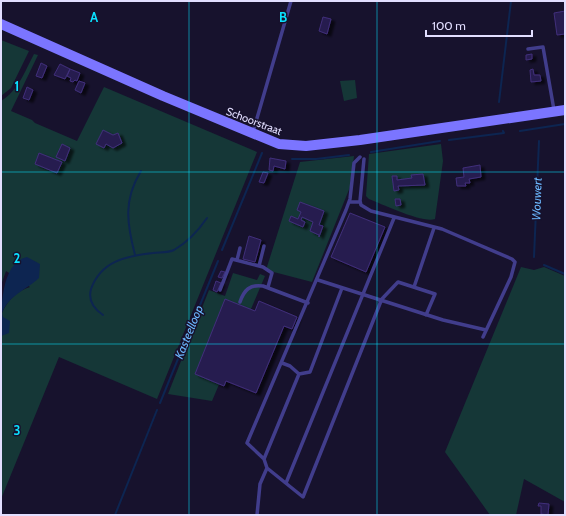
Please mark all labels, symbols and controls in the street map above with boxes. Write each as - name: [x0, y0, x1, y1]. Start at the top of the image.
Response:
- text: A: [90, 9, 99, 25]
- text: B: [279, 9, 287, 25]
- scale bar: [426, 12, 532, 38]
- text: 100 m: [432, 18, 466, 33]
- text: 1: [15, 78, 19, 94]
- street label: Schoorstraat: [224, 104, 284, 138]
- water label: Wouwert: [528, 177, 545, 221]
- text: 2: [14, 250, 21, 266]
- water label: Kasteelloop: [171, 303, 206, 361]
- text: 3: [13, 422, 21, 438]

